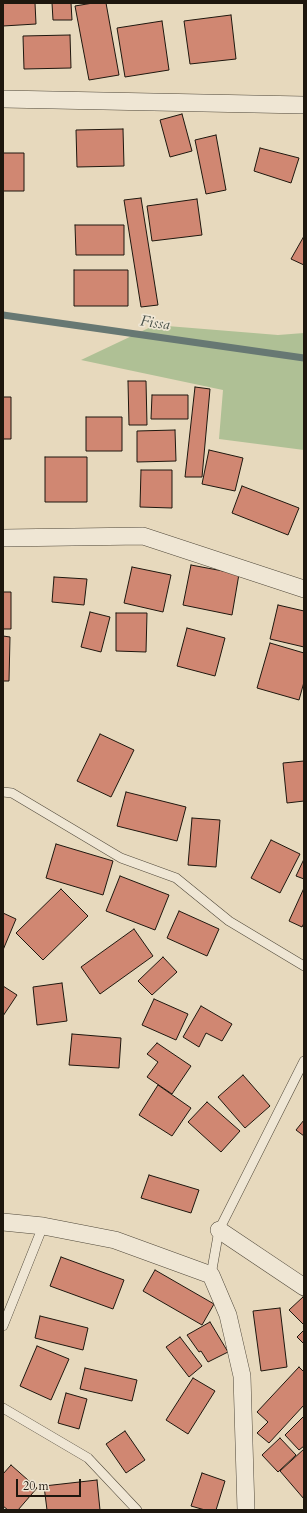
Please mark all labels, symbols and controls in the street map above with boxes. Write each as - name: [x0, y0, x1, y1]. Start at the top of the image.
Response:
- water label: Fissa: [139, 313, 171, 335]
- scale bar: [18, 1471, 83, 1497]
- text: 20 m: [23, 1478, 49, 1494]

